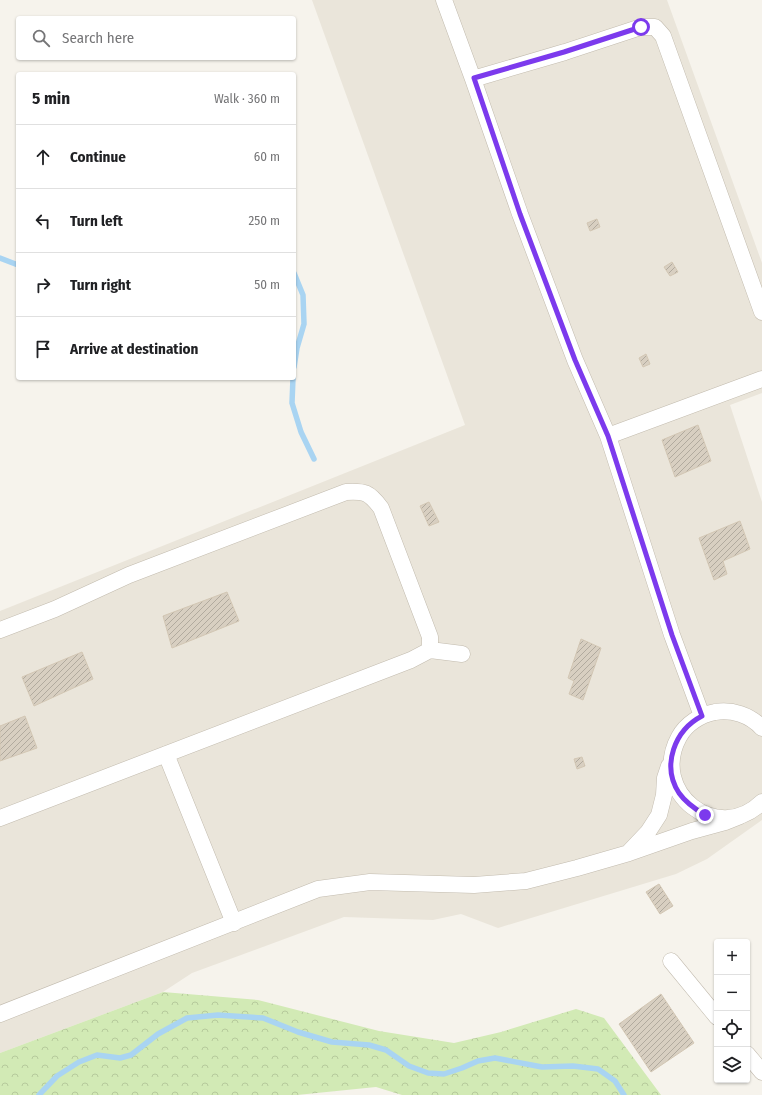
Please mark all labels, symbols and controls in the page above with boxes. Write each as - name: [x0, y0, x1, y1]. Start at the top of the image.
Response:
- search box: [16, 16, 296, 60]
- route start: [632, 18, 650, 36]
- icon: search: [30, 27, 52, 49]
- text: Search here: [62, 29, 134, 47]
- text: 5 min: [32, 88, 70, 109]
- text: Walk · 360 m: [214, 91, 280, 106]
- icon: ahead: [32, 146, 54, 168]
- text: Continue: [70, 148, 126, 166]
- text: 60 m: [254, 149, 280, 164]
- icon: left: [32, 210, 54, 232]
- text: Turn left: [70, 212, 123, 230]
- text: 250 m: [248, 213, 280, 228]
- icon: right: [32, 274, 54, 296]
- text: Turn right: [70, 276, 131, 294]
- text: 50 m: [254, 277, 280, 292]
- icon: arrive: [32, 338, 54, 360]
- text: Arrive at destination: [70, 340, 198, 358]
- route end: [696, 806, 714, 824]
- map controls: [714, 939, 750, 1083]
- button: +: [714, 939, 750, 975]
- button: −: [714, 975, 750, 1011]
- button: locate: [714, 1011, 750, 1047]
- button: layers: [714, 1047, 750, 1083]

